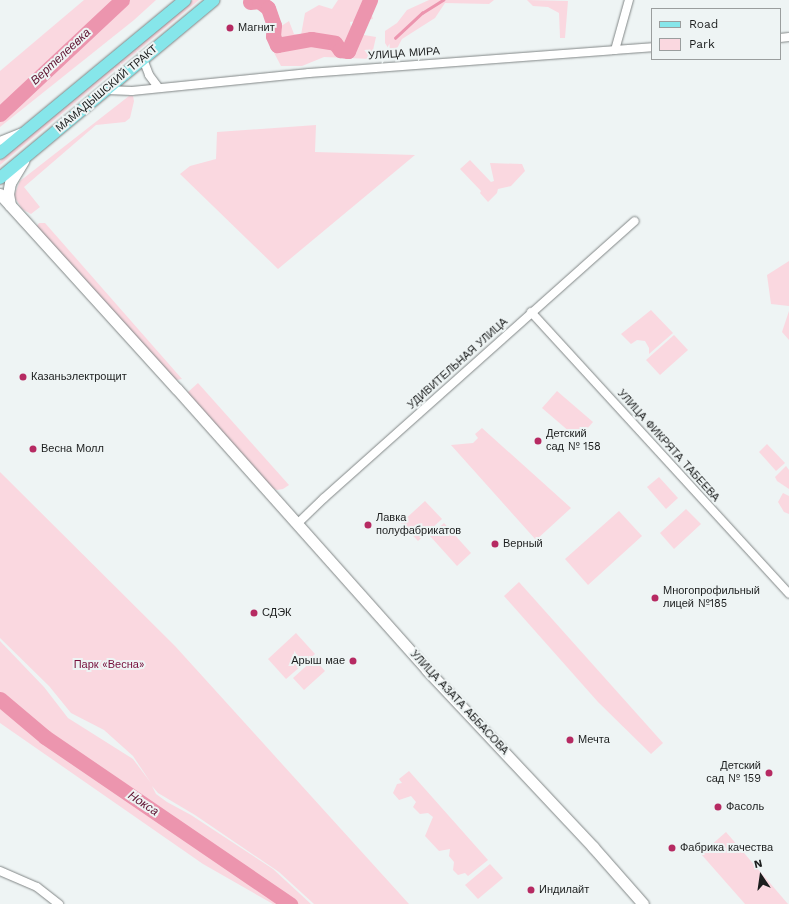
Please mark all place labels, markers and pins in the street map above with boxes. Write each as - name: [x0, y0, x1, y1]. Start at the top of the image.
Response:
- place label: Магнит: [238, 21, 275, 35]
- marker: Магнит: [225, 23, 235, 33]
- place label: Казаньэлектрощит: [31, 370, 127, 384]
- marker: Казаньэлектрощит: [18, 372, 28, 382]
- place label: Детский сад № 158: [546, 428, 601, 454]
- marker: Детский сад № 158: [533, 436, 543, 446]
- place label: Весна Молл: [41, 442, 104, 456]
- marker: Весна Молл: [28, 444, 38, 454]
- place label: Лавка полуфабрикатов: [376, 512, 461, 538]
- marker: Лавка полуфабрикатов: [363, 520, 373, 530]
- place label: Верный: [503, 537, 543, 551]
- marker: Верный: [490, 539, 500, 549]
- place label: Многопрофильный лицей №185: [663, 585, 760, 611]
- marker: Многопрофильный лицей №185: [650, 593, 660, 603]
- place label: СДЭК: [262, 606, 291, 620]
- marker: СДЭК: [249, 608, 259, 618]
- place label: Арыш мае: [291, 654, 345, 668]
- marker: Арыш мае: [348, 656, 358, 666]
- place label: Мечта: [578, 733, 610, 747]
- marker: Мечта: [565, 735, 575, 745]
- place label: Детский сад № 159: [706, 760, 761, 786]
- marker: Детский сад № 159: [764, 768, 774, 778]
- place label: Фасоль: [726, 800, 764, 814]
- marker: Фасоль: [713, 802, 723, 812]
- place label: Фабрика качества: [680, 841, 773, 855]
- marker: Фабрика качества: [667, 843, 677, 853]
- place label: Индилайт: [539, 883, 589, 897]
- marker: Индилайт: [526, 885, 536, 895]

